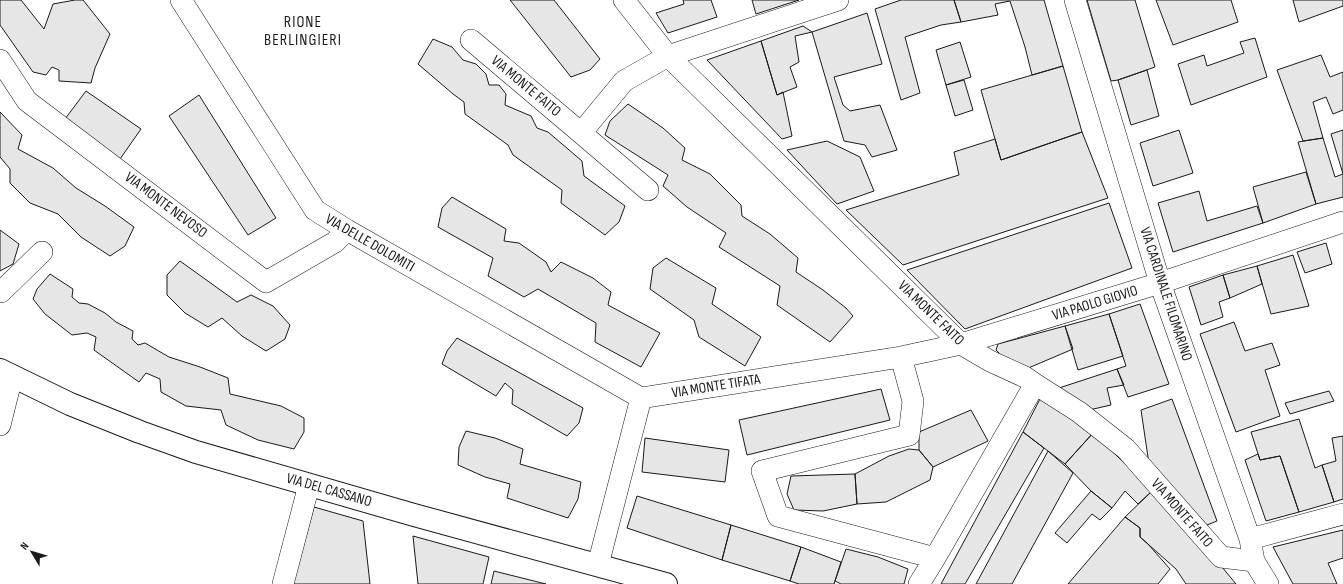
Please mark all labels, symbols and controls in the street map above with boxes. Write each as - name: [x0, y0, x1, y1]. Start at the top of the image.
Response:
- district label: RIONE BERLINGIERI: [264, 13, 342, 50]
- street label: VIA MONTE FAITO: [487, 51, 565, 121]
- street label: VIA MONTE NEVOSO: [121, 168, 211, 242]
- street label: VIA DELLE DOLOMITI: [322, 210, 418, 276]
- street label: VIA CARDINALE FILOMARINO: [1135, 225, 1197, 363]
- street label: VIA MONTE FAITO: [894, 276, 968, 350]
- street label: VIA PAOLO GIOVIO: [1050, 281, 1140, 325]
- street label: VIA MONTE TIFATA: [670, 370, 762, 402]
- street label: VIA DEL CASSANO: [284, 469, 374, 511]
- street label: VIA MONTE FAITO: [1147, 475, 1217, 551]
- north arrow: [12, 532, 52, 572]
- text: N: [18, 540, 32, 552]

